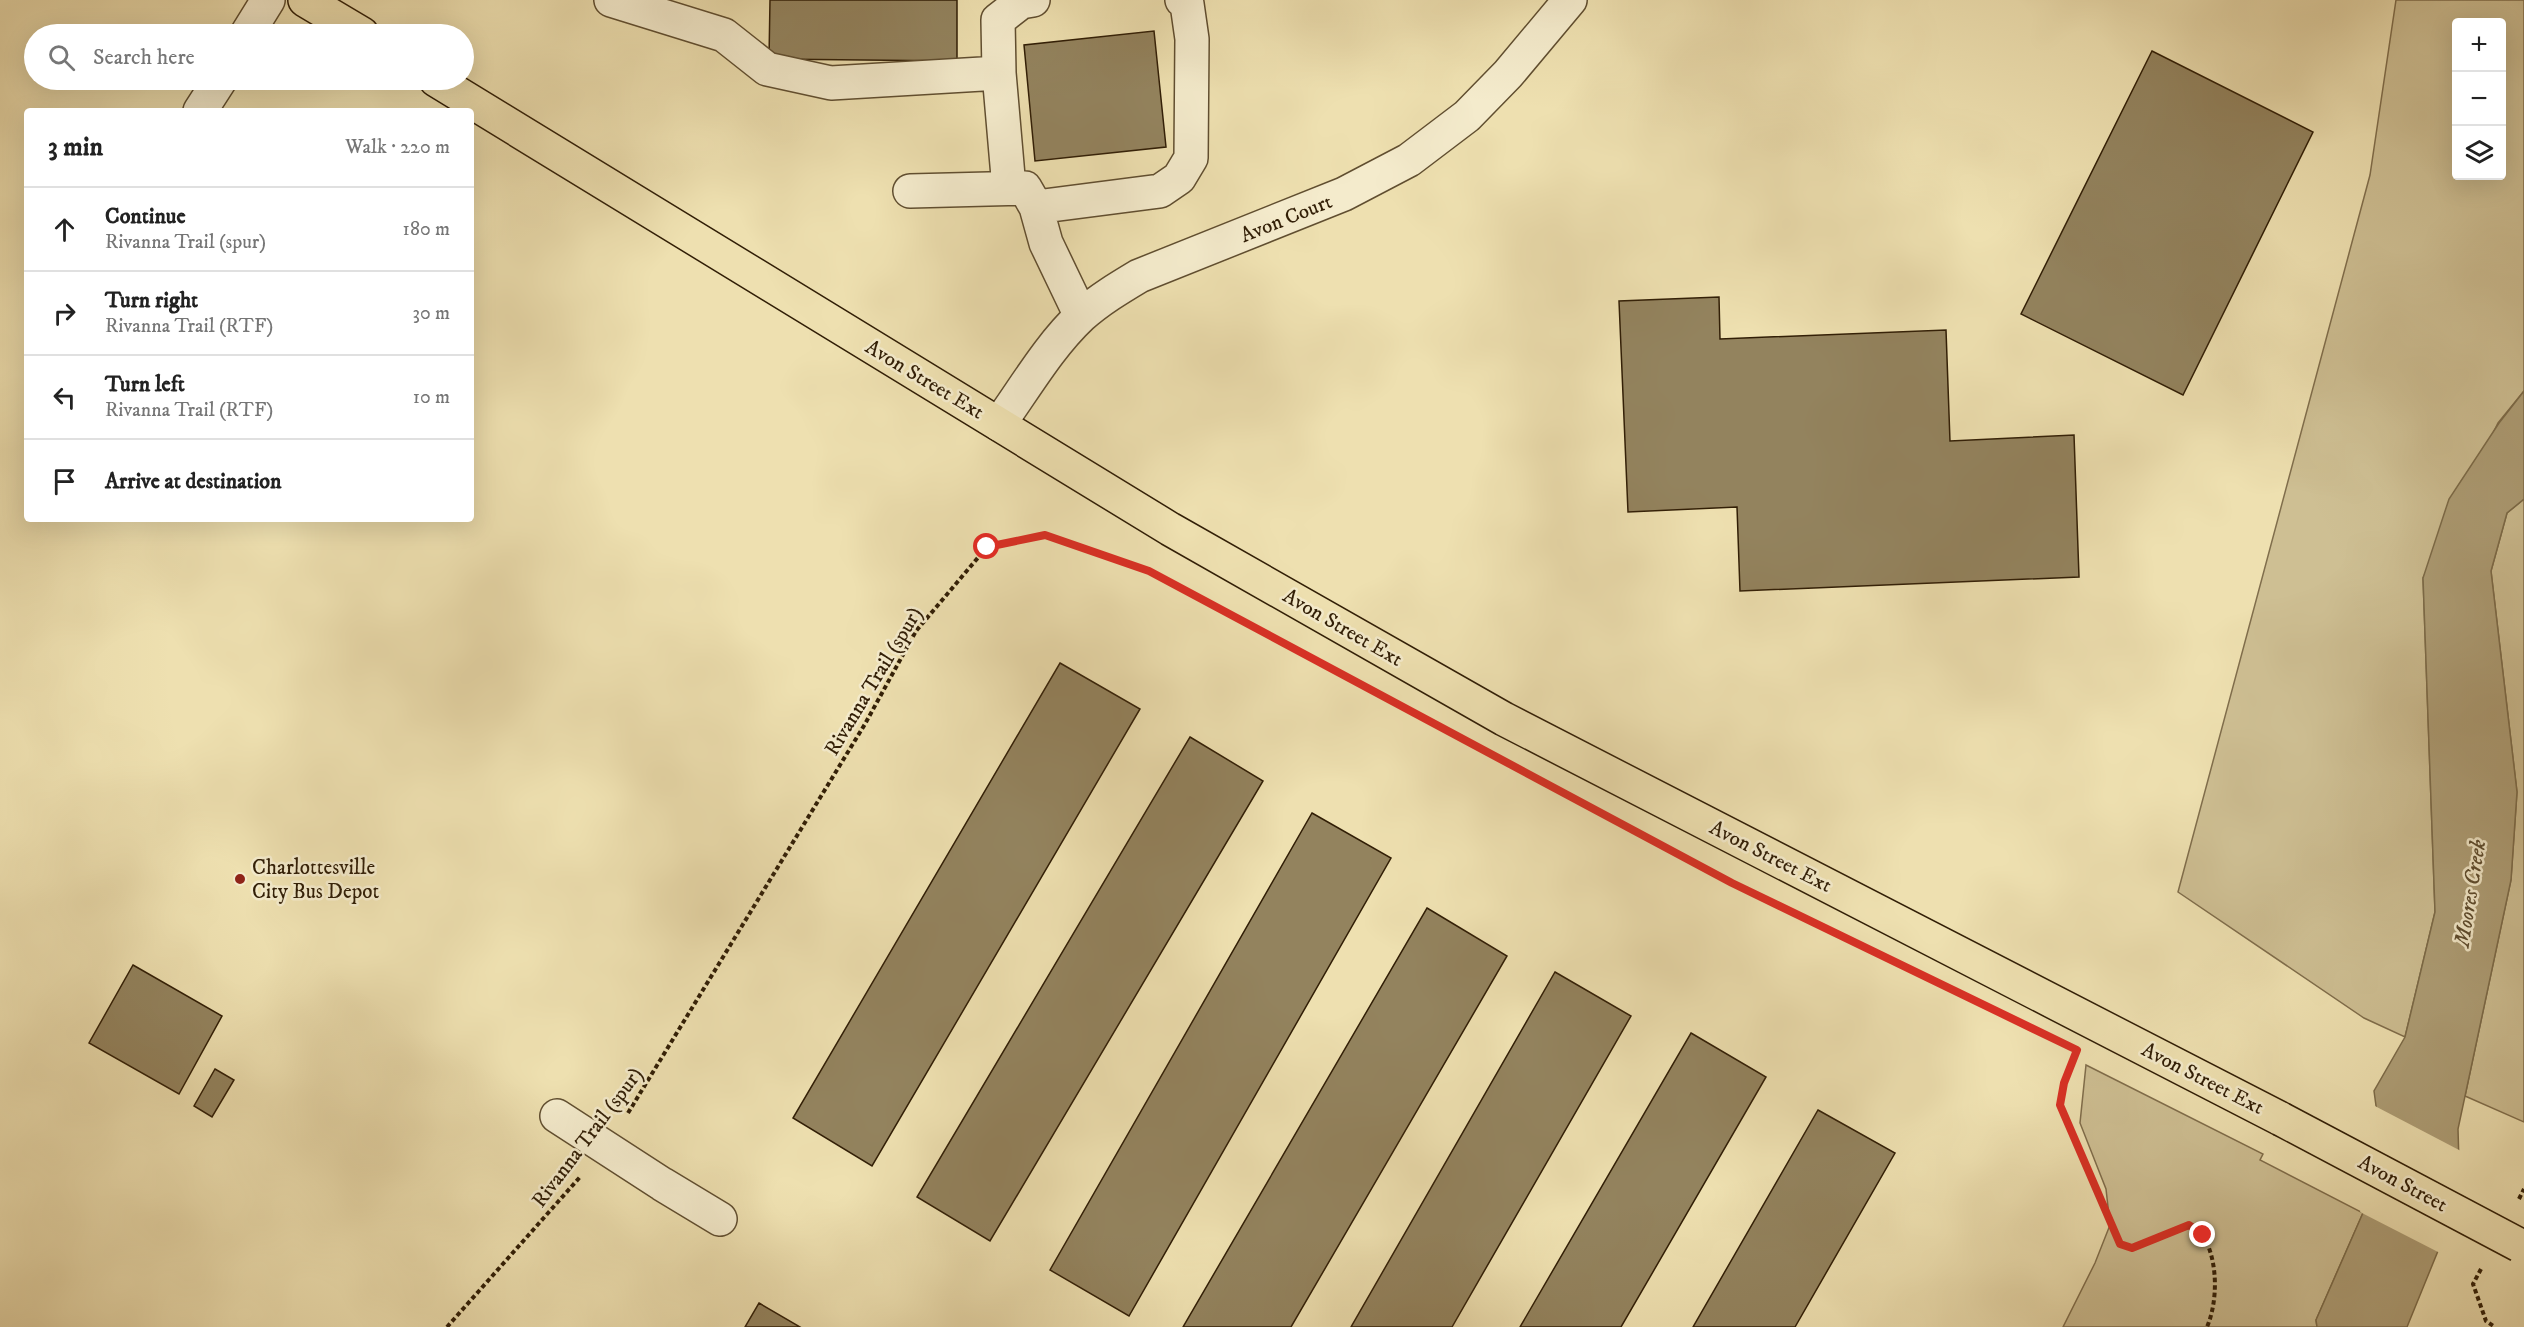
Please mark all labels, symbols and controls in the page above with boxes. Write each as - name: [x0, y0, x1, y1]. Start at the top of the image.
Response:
- map controls: [2452, 18, 2506, 180]
- button: +: [2452, 18, 2506, 72]
- search box: [24, 24, 474, 90]
- icon: search: [45, 41, 78, 74]
- text: Search here: [93, 44, 195, 71]
- button: −: [2452, 72, 2506, 126]
- button: layers: [2452, 126, 2506, 180]
- text: 3 min: [48, 131, 103, 164]
- text: Walk · 220 m: [345, 135, 450, 160]
- street label: Avon Court: [1237, 189, 1336, 249]
- text: Continue: [105, 203, 186, 230]
- icon: ahead: [48, 213, 81, 246]
- text: 180 m: [403, 217, 450, 242]
- text: Rivanna Trail (spur): [105, 230, 266, 255]
- text: Turn right: [105, 287, 198, 314]
- icon: right: [48, 297, 81, 330]
- text: 30 m: [412, 301, 450, 326]
- text: Rivanna Trail (RTF): [105, 314, 273, 339]
- street label: Avon Street Ext: [860, 334, 989, 426]
- text: Turn left: [105, 371, 185, 398]
- icon: left: [48, 381, 81, 414]
- text: 10 m: [413, 385, 450, 410]
- text: Rivanna Trail (RTF): [105, 398, 273, 423]
- icon: arrive: [48, 465, 81, 498]
- text: Arrive at destination: [105, 468, 282, 495]
- route start: [973, 533, 999, 559]
- street label: Avon Street Ext: [1278, 583, 1407, 673]
- street label: Rivanna Trail (spur): [819, 602, 929, 761]
- street label: Avon Street Ext: [1705, 815, 1836, 899]
- water label: Moores Creek: [2448, 837, 2492, 951]
- place label: Charlottesville City Bus Depot: [252, 855, 379, 905]
- marker: Charlottesville City Bus Depot: [233, 872, 247, 886]
- street label: Avon Street Ext: [2137, 1037, 2268, 1121]
- street label: Rivanna Trail (spur): [527, 1062, 649, 1213]
- street label: Avon Street: [2353, 1150, 2452, 1218]
- route end: [2189, 1221, 2215, 1247]

